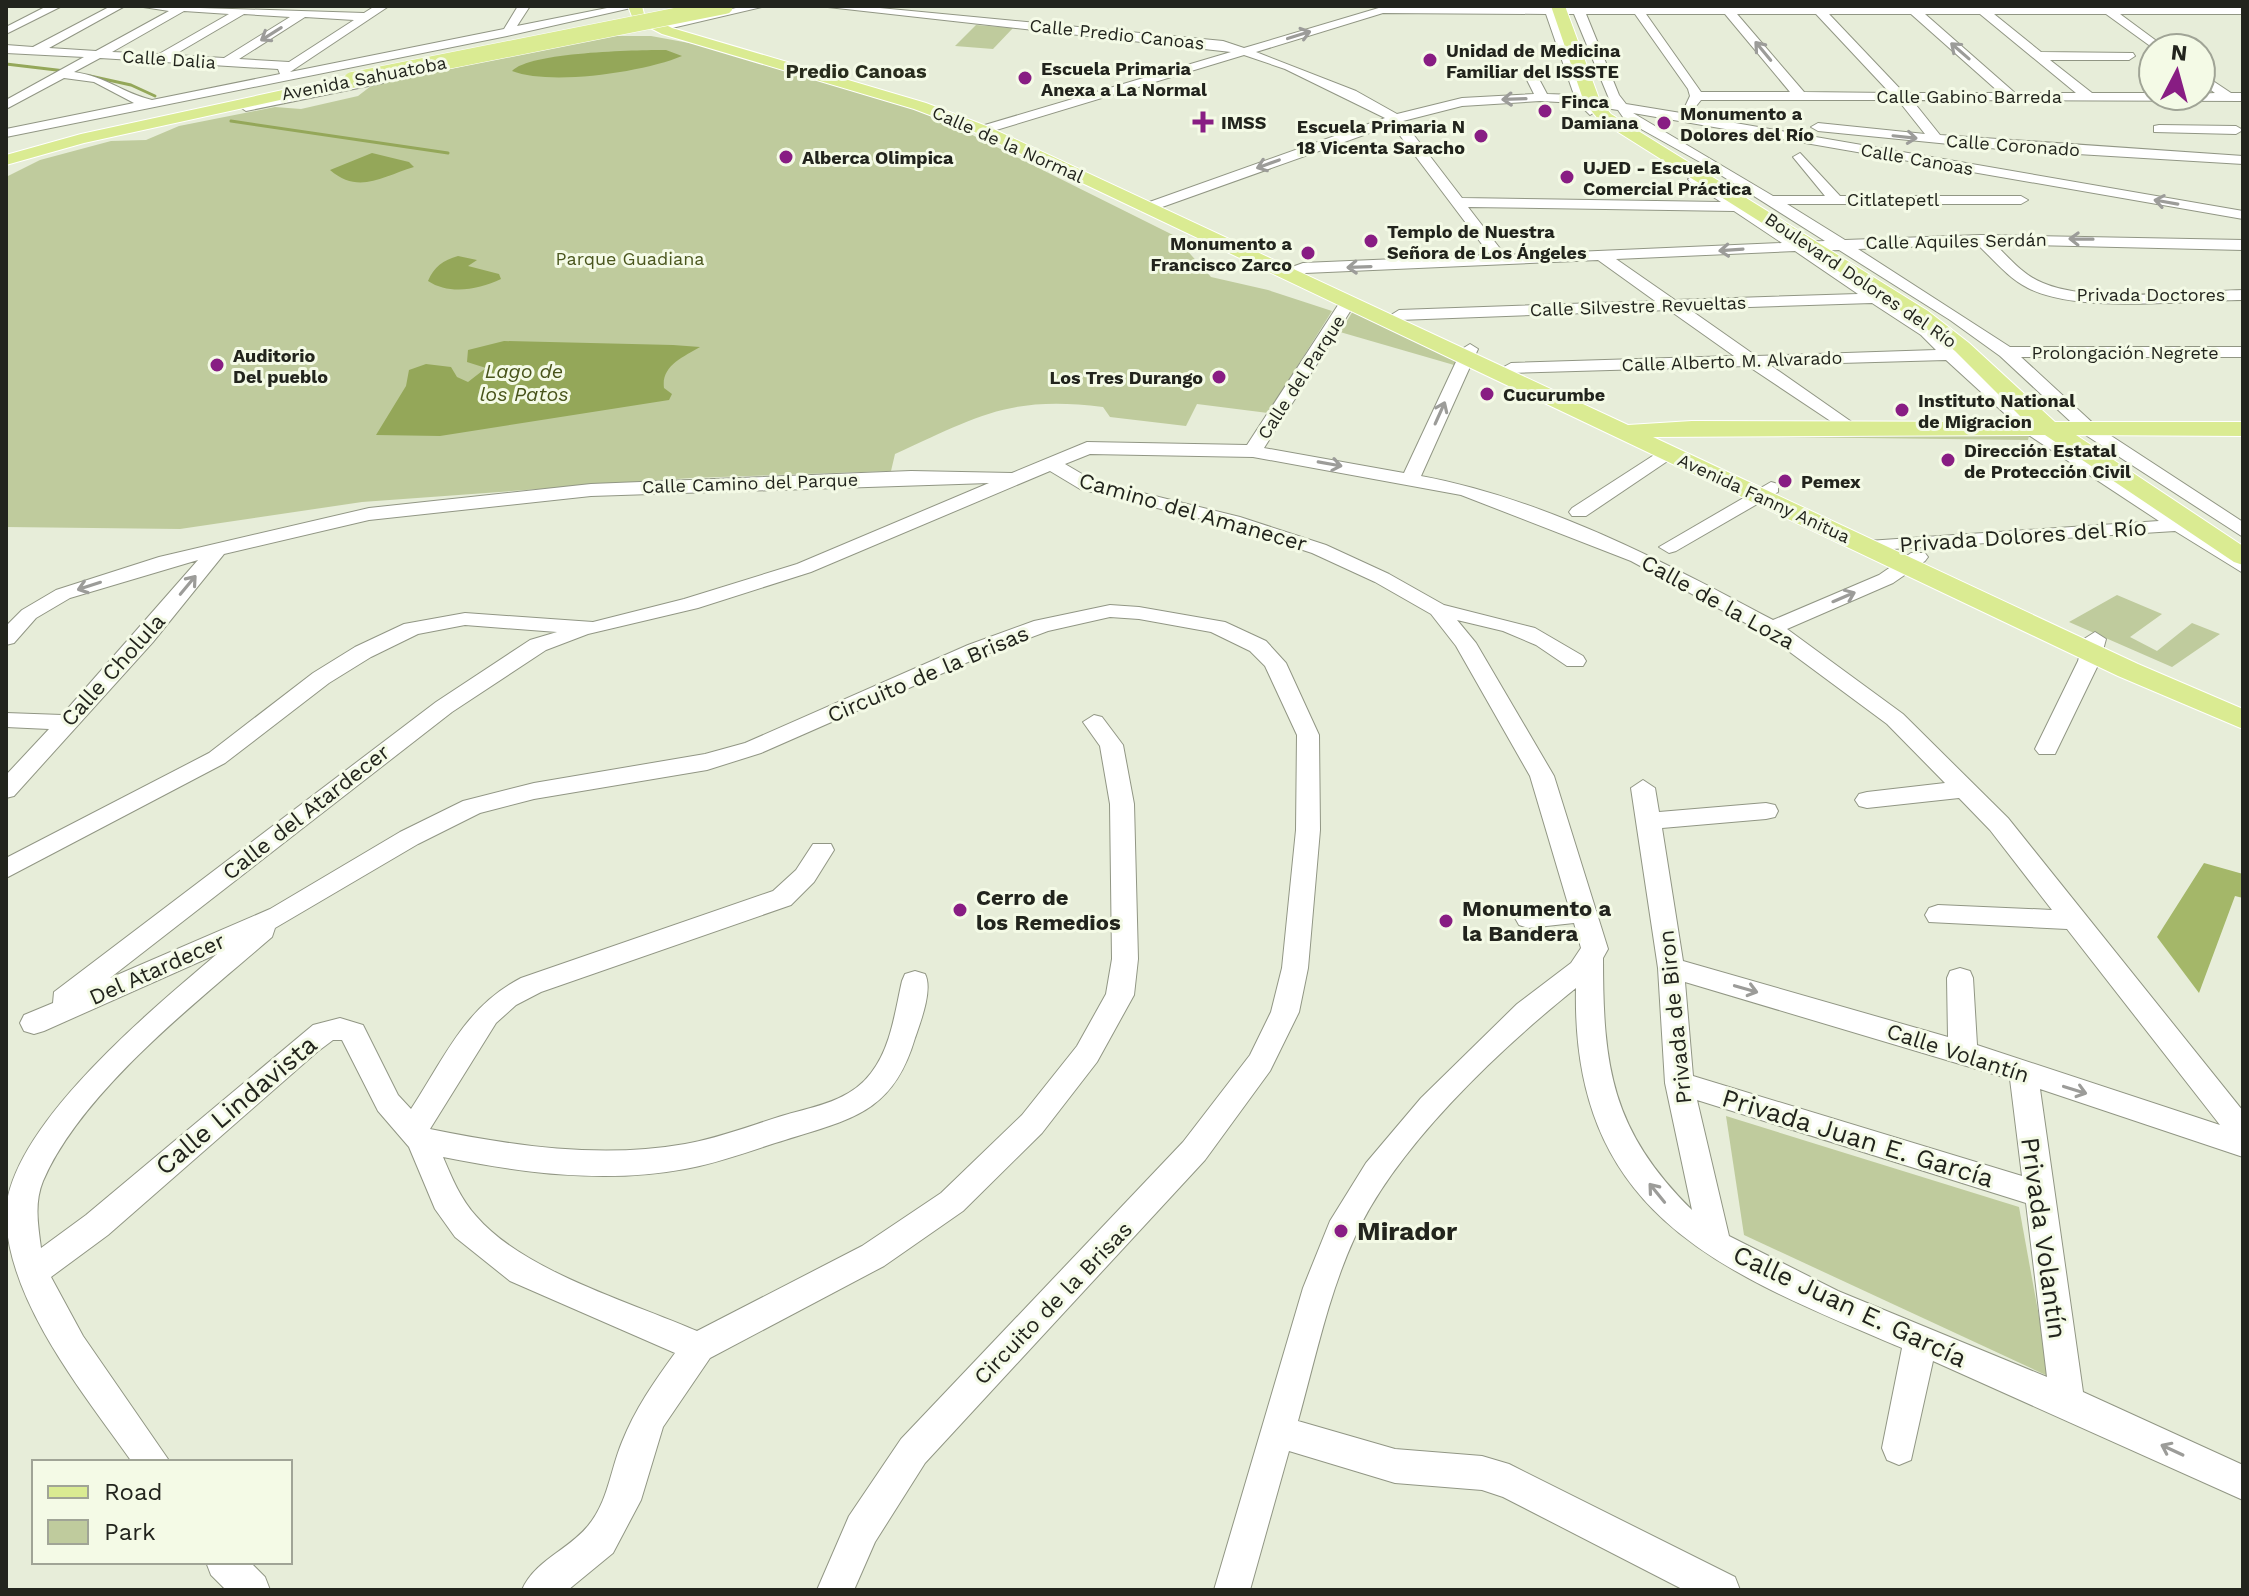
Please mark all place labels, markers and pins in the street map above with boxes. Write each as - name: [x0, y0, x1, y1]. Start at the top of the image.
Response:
- place label: Unidad de Medicina Familiar del ISSSTE: [1446, 40, 1621, 82]
- marker: Unidad de Medicina Familiar del ISSSTE: [1421, 51, 1439, 69]
- place label: Escuela Primaria Anexa a La Normal: [1041, 58, 1207, 100]
- marker: Escuela Primaria Anexa a La Normal: [1016, 69, 1034, 87]
- place label: Finca Damiana: [1561, 91, 1639, 133]
- marker: Finca Damiana: [1536, 102, 1554, 120]
- place label: Monumento a Dolores del Río: [1680, 103, 1814, 145]
- marker: IMSS: [1192, 111, 1214, 133]
- place label: IMSS: [1221, 112, 1267, 133]
- marker: Monumento a Dolores del Río: [1655, 114, 1673, 132]
- place label: Escuela Primaria N 18 Vicenta Saracho: [1297, 116, 1465, 158]
- marker: Escuela Primaria N 18 Vicenta Saracho: [1472, 127, 1490, 145]
- place label: Alberca Olimpica: [802, 147, 954, 168]
- marker: Alberca Olimpica: [777, 148, 795, 166]
- place label: UJED - Escuela Comercial Práctica: [1583, 157, 1752, 199]
- marker: UJED - Escuela Comercial Práctica: [1558, 168, 1576, 186]
- place label: Templo de Nuestra Señora de Los Ángeles: [1387, 221, 1587, 263]
- marker: Templo de Nuestra Señora de Los Ángeles: [1362, 232, 1380, 250]
- place label: Monumento a Francisco Zarco: [1150, 233, 1293, 275]
- marker: Monumento a Francisco Zarco: [1299, 244, 1317, 262]
- place label: Auditorio Del pueblo: [233, 345, 328, 387]
- marker: Auditorio Del pueblo: [208, 356, 226, 374]
- place label: Los Tres Durango: [1050, 367, 1203, 388]
- marker: Los Tres Durango: [1210, 368, 1228, 386]
- place label: Cucurumbe: [1503, 384, 1605, 405]
- marker: Cucurumbe: [1478, 385, 1496, 403]
- place label: Instituto National de Migracion: [1918, 390, 2075, 432]
- marker: Instituto National de Migracion: [1893, 401, 1911, 419]
- place label: Dirección Estatal de Protección Civil: [1964, 440, 2131, 482]
- marker: Dirección Estatal de Protección Civil: [1939, 451, 1957, 469]
- place label: Pemex: [1801, 471, 1861, 492]
- marker: Pemex: [1776, 472, 1794, 490]
- place label: Cerro de los Remedios: [976, 885, 1121, 935]
- place label: Monumento a la Bandera: [1462, 896, 1611, 946]
- marker: Cerro de los Remedios: [951, 901, 969, 919]
- marker: Monumento a la Bandera: [1437, 912, 1455, 930]
- place label: Mirador: [1357, 1216, 1458, 1246]
- marker: Mirador: [1332, 1222, 1350, 1240]

